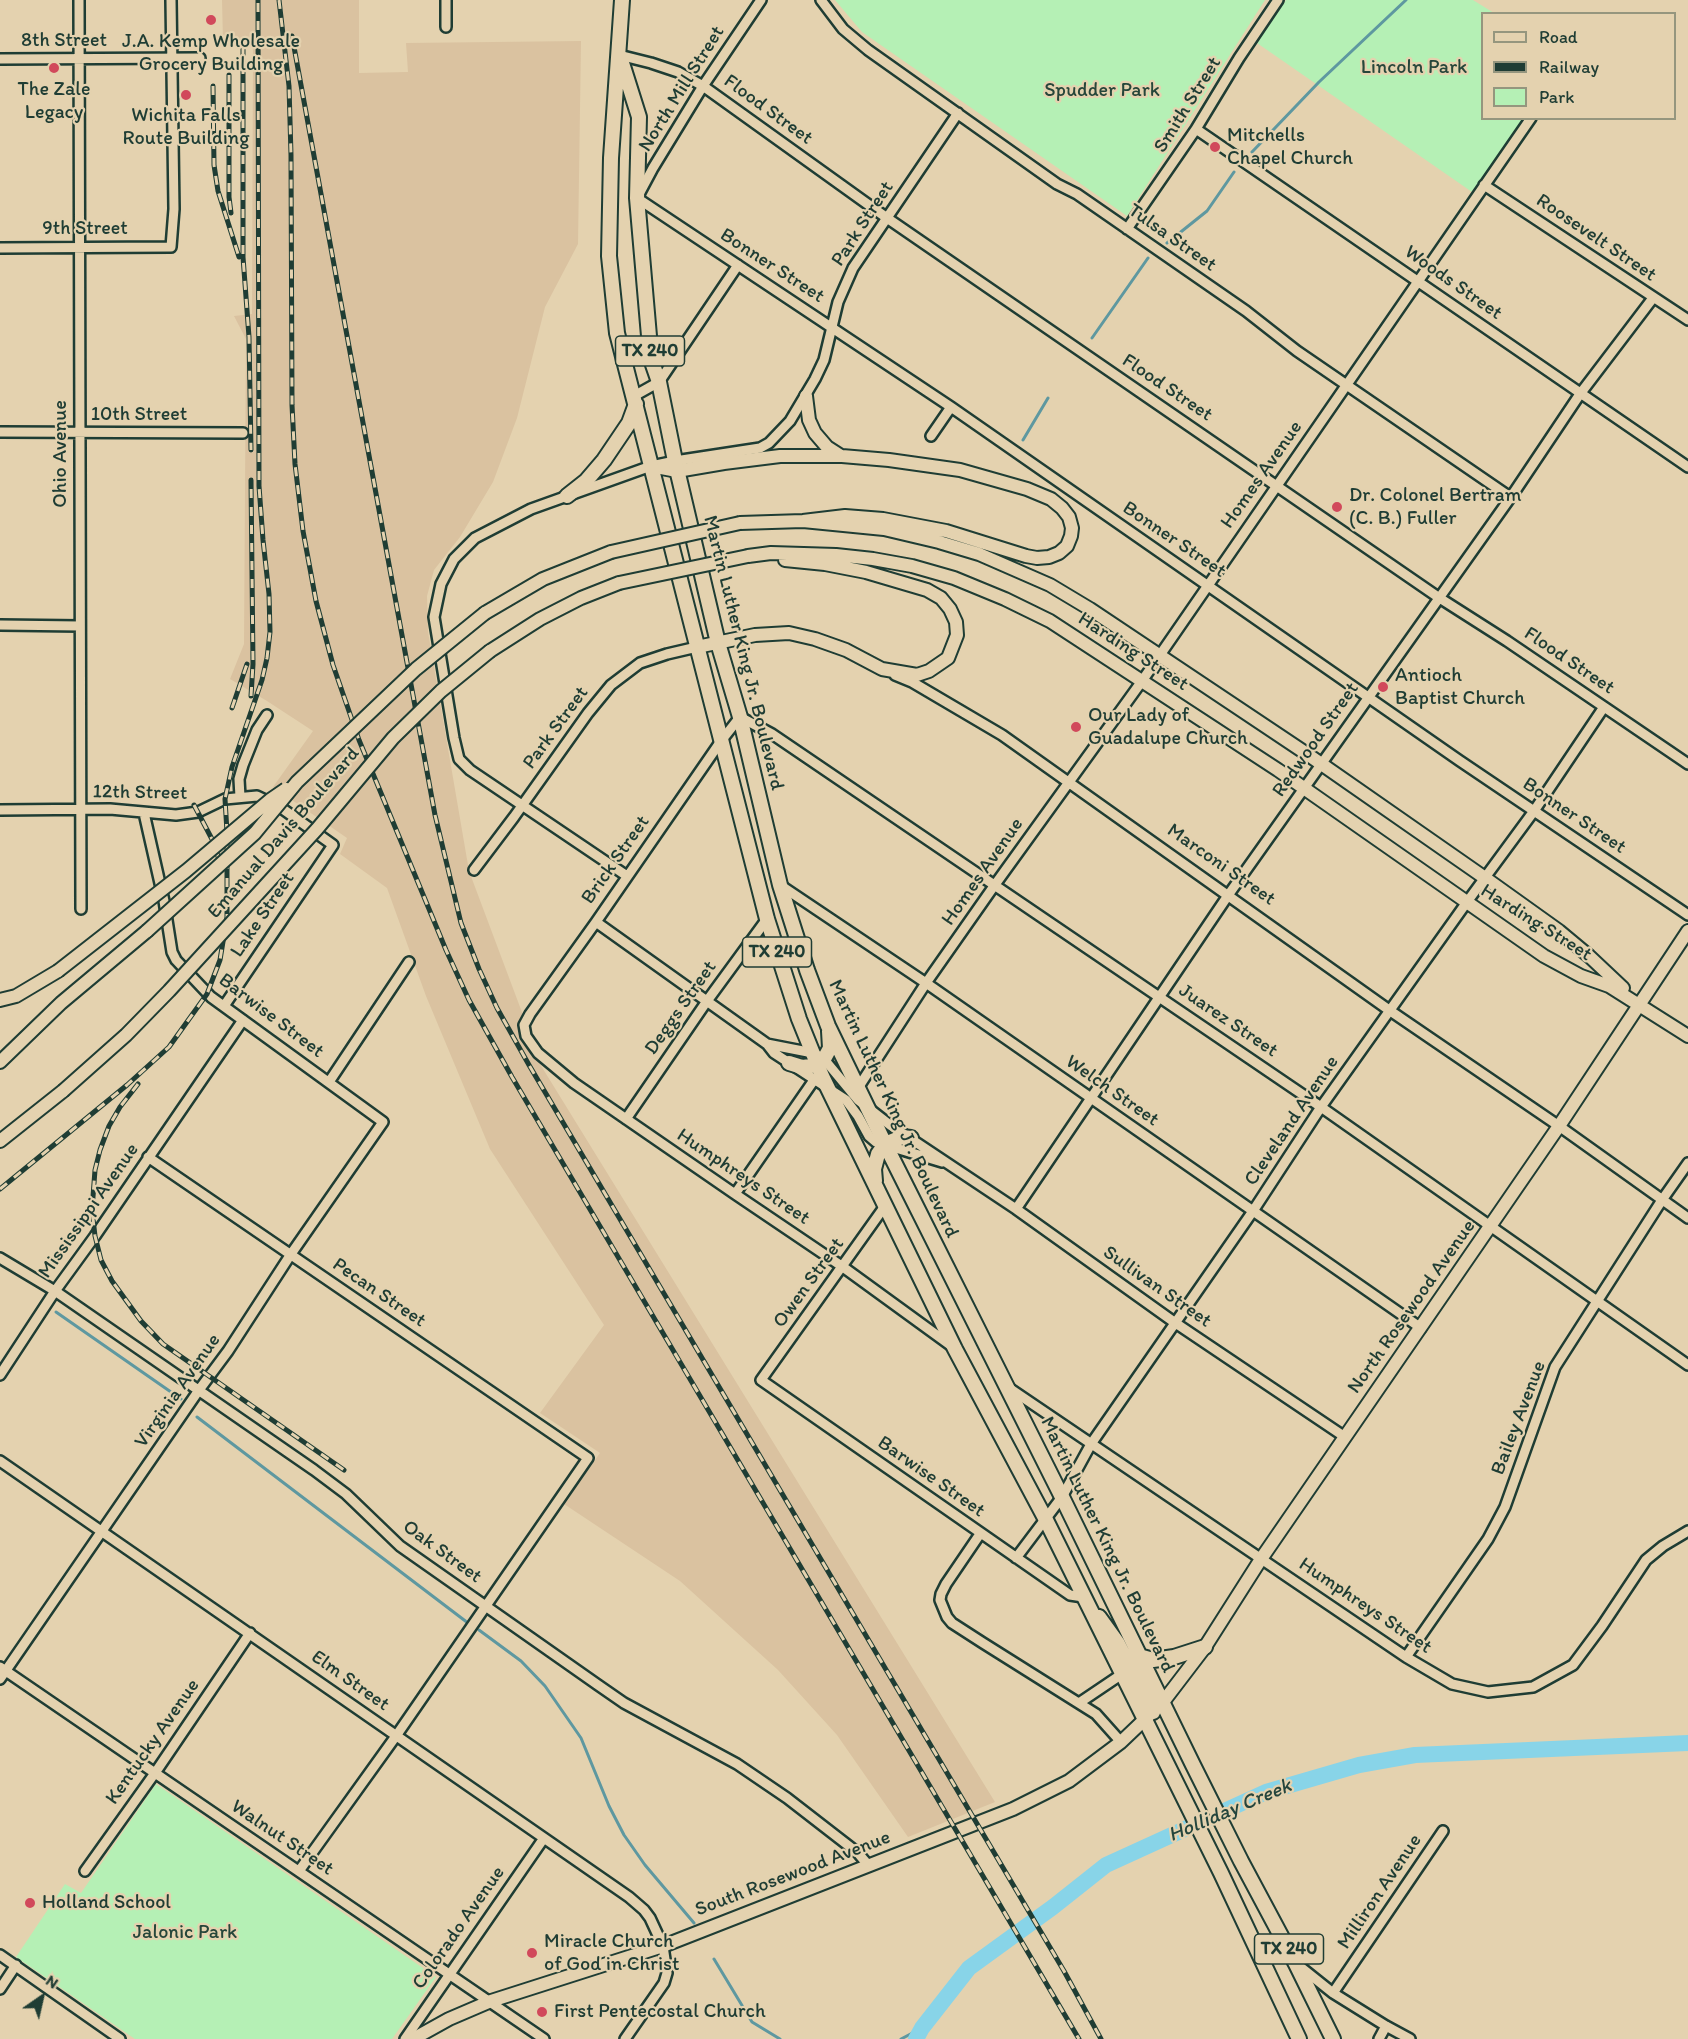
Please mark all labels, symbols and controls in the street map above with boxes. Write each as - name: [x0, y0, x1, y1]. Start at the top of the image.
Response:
- legend: [1481, 12, 1676, 120]
- marker: J.A. Kemp Wholesale Grocery Building: [204, 13, 218, 27]
- street label: North Mill Street: [634, 22, 730, 156]
- text: Road: [1539, 26, 1578, 48]
- street label: 8th Street: [21, 29, 107, 53]
- place label: J.A. Kemp Wholesale Grocery Building: [122, 30, 300, 77]
- street label: Smith Street: [1149, 53, 1227, 157]
- park label: Lincoln Park: [1361, 56, 1467, 80]
- text: Railway: [1539, 56, 1599, 78]
- marker: The Zale Legacy: [47, 61, 61, 75]
- street label: Flood Street: [719, 70, 817, 150]
- place label: The Zale Legacy: [18, 78, 90, 125]
- park label: Spudder Park: [1044, 79, 1160, 103]
- text: Park: [1539, 86, 1574, 108]
- marker: Wichita Falls Route Building: [179, 88, 193, 102]
- place label: Wichita Falls Route Building: [123, 104, 249, 151]
- place label: Mitchells Chapel Church: [1227, 124, 1353, 171]
- marker: Mitchells Chapel Church: [1208, 140, 1222, 154]
- street label: Park Street: [827, 177, 899, 271]
- street label: Roosevelt Street: [1531, 189, 1661, 287]
- street label: Tulsa Street: [1123, 199, 1221, 277]
- street label: 9th Street: [42, 217, 128, 241]
- street label: Bonner Street: [715, 223, 829, 309]
- street label: Woods Street: [1399, 240, 1507, 326]
- road number: TX 240: [616, 336, 684, 366]
- street label: Flood Street: [1117, 349, 1217, 427]
- street label: Ohio Avenue: [49, 400, 73, 508]
- street label: 10th Street: [91, 403, 187, 427]
- street label: Homes Avenue: [1216, 416, 1308, 534]
- place label: Dr. Colonel Bertram (C. B.) Fuller: [1349, 484, 1521, 531]
- street label: Bonner Street: [1118, 497, 1230, 583]
- marker: Dr. Colonel Bertram (C. B.) Fuller: [1330, 500, 1344, 514]
- street label: Martin Luther King Jr. Boulevard: [697, 513, 789, 793]
- street label: Harding Street: [1073, 607, 1193, 697]
- street label: Flood Street: [1519, 622, 1619, 700]
- place label: Antioch Baptist Church: [1395, 664, 1525, 711]
- street label: Redwood Street: [1268, 678, 1364, 802]
- marker: Antioch Baptist Church: [1376, 680, 1390, 694]
- street label: Park Street: [518, 682, 594, 774]
- place label: Our Lady of Guadalupe Church: [1088, 704, 1248, 751]
- marker: Our Lady of Guadalupe Church: [1069, 720, 1083, 734]
- street label: Emanual Davis Boulevard: [203, 742, 365, 924]
- street label: Bonner Street: [1518, 773, 1630, 859]
- street label: 12th Street: [92, 780, 188, 806]
- street label: Brick Street: [577, 811, 655, 909]
- street label: Homes Avenue: [937, 813, 1029, 931]
- street label: Marconi Street: [1162, 819, 1280, 911]
- street label: Lake Street: [226, 868, 300, 962]
- street label: Harding Street: [1476, 879, 1596, 967]
- road number: TX 240: [742, 937, 812, 967]
- street label: Deggs Street: [640, 956, 722, 1060]
- street label: Barwise Street: [213, 968, 329, 1064]
- street label: Martin Luther King Jr. Boulevard: [823, 976, 963, 1242]
- street label: Juarez Street: [1174, 979, 1282, 1063]
- street label: Welch Street: [1061, 1050, 1163, 1132]
- street label: Cleveland Avenue: [1240, 1051, 1344, 1191]
- street label: Humphreys Street: [672, 1124, 814, 1230]
- street label: Mississippi Avenue: [33, 1139, 145, 1283]
- street label: North Rosewood Avenue: [1343, 1215, 1481, 1399]
- street label: Owen Street: [768, 1233, 850, 1333]
- street label: Sullivan Street: [1098, 1241, 1216, 1333]
- street label: Pecan Street: [328, 1253, 430, 1333]
- street label: Virginia Avenue: [130, 1329, 226, 1453]
- street label: Bailey Avenue: [1486, 1358, 1552, 1478]
- street label: Martin Luther King Jr. Boulevard: [1034, 1413, 1180, 1677]
- street label: Barwise Street: [873, 1431, 989, 1523]
- street label: Oak Street: [398, 1515, 486, 1589]
- street label: Humphreys Street: [1294, 1553, 1436, 1659]
- street label: Elm Street: [306, 1645, 394, 1717]
- street label: Kentucky Avenue: [101, 1674, 205, 1810]
- water label: Holliday Creek: [1164, 1774, 1296, 1848]
- street label: Walnut Street: [226, 1795, 338, 1881]
- street label: South Rosewood Avenue: [692, 1826, 894, 1922]
- street label: Milliron Avenue: [1333, 1830, 1427, 1954]
- street label: Colorado Avenue: [408, 1862, 510, 1994]
- place label: Holland School: [42, 1891, 171, 1915]
- marker: Holland School: [23, 1896, 37, 1910]
- park label: Jalonic Park: [133, 1921, 237, 1945]
- place label: Miracle Church of God in Christ: [544, 1930, 680, 1977]
- road number: TX 240: [1254, 1934, 1324, 1964]
- marker: Miracle Church of God in Christ: [525, 1946, 539, 1960]
- north arrow: [12, 1967, 72, 2027]
- text: N: [43, 1971, 62, 1993]
- place label: First Pentecostal Church: [554, 2000, 766, 2024]
- marker: First Pentecostal Church: [535, 2005, 549, 2019]

